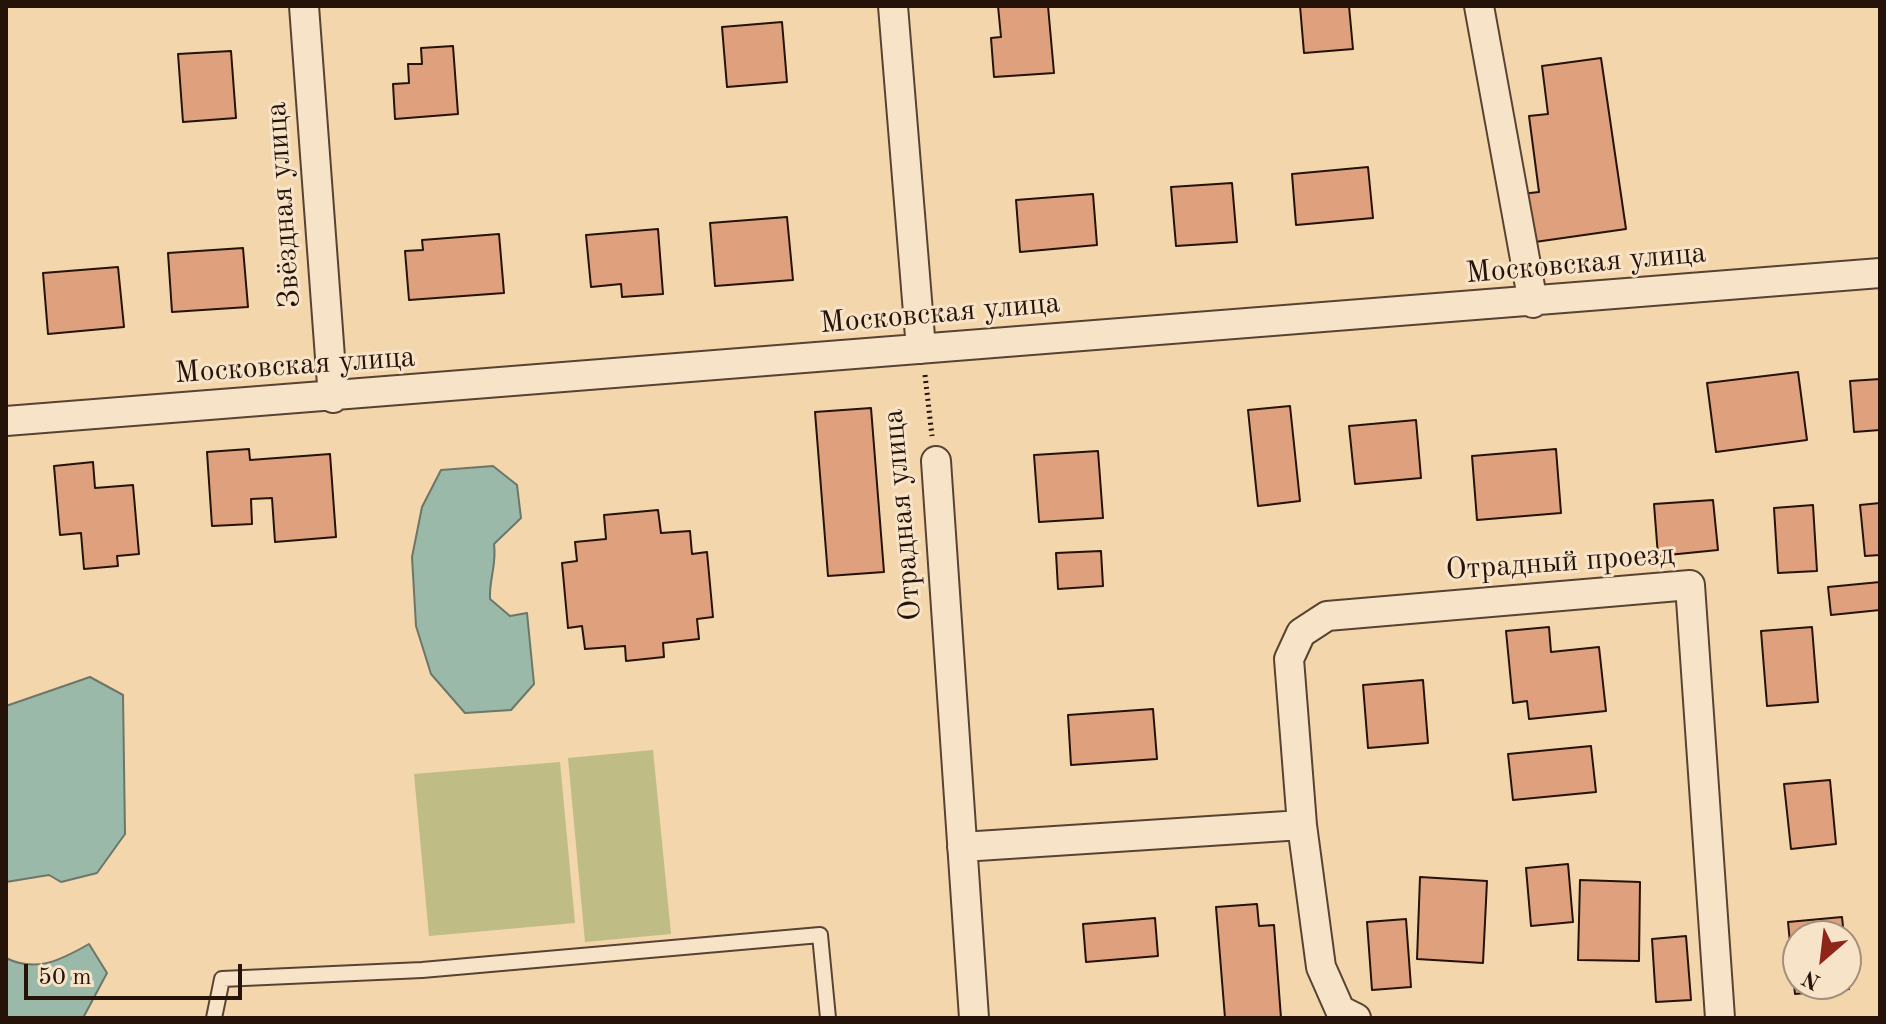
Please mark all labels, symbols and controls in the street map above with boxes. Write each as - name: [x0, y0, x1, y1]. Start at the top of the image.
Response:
- street label: Звёздная улица: [259, 101, 309, 309]
- street label: Московская улица: [1464, 236, 1708, 292]
- street label: Московская улица: [818, 286, 1062, 342]
- street label: Московская улица: [173, 340, 417, 392]
- street label: Отрадная улица: [876, 408, 930, 622]
- street label: Отрадный проезд: [1444, 537, 1676, 589]
- north arrow: [1782, 920, 1862, 1000]
- scale bar: [28, 948, 246, 998]
- text: 50 m: [38, 966, 92, 990]
- text: N: [1799, 966, 1824, 993]

